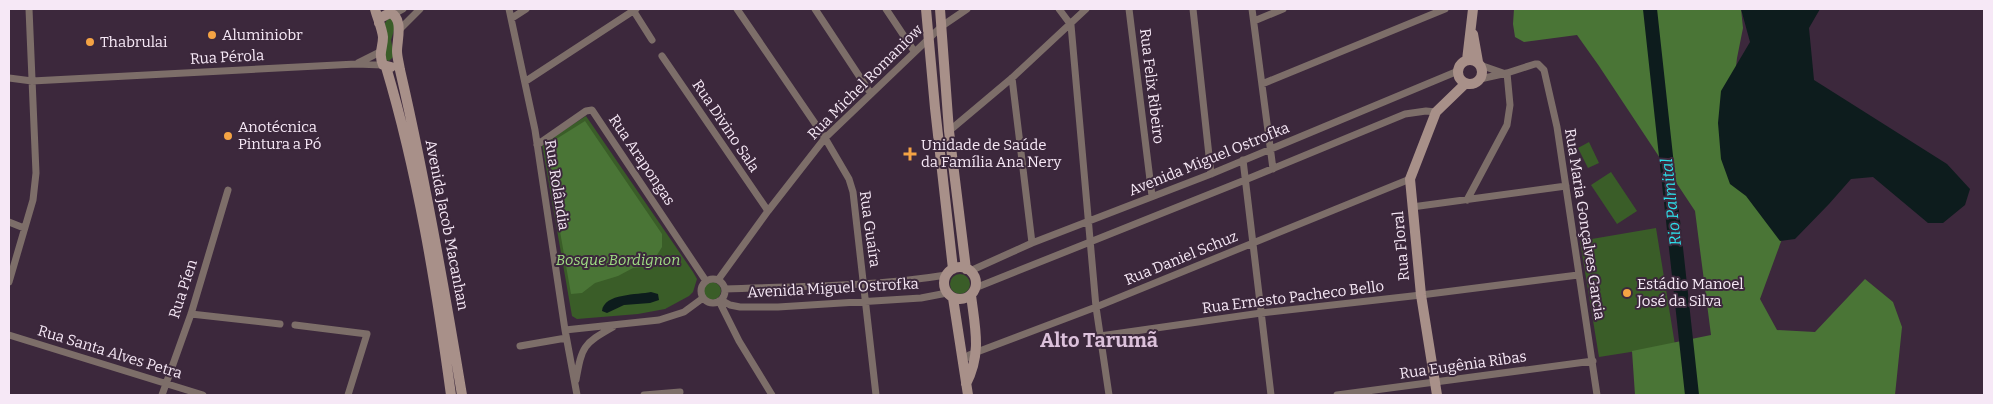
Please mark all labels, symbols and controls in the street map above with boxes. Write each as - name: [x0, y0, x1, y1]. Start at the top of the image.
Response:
- street label: Rua Michel Romaniow: [804, 20, 927, 143]
- place label: Aluminiobr: [222, 26, 303, 44]
- street label: Rua Felix Ribeiro: [1136, 27, 1168, 145]
- marker: Aluminiobr: [206, 29, 218, 41]
- place label: Thabrulai: [100, 33, 168, 51]
- marker: Thabrulai: [84, 36, 96, 48]
- street label: Rua Pérola: [189, 46, 265, 68]
- street label: Rua Divino Sala: [689, 76, 763, 176]
- street label: Rua Arapongas: [605, 111, 679, 209]
- place label: Anotécnica Pintura a Pó: [238, 118, 321, 153]
- street label: Avenida Miguel Ostrofka: [1126, 119, 1292, 199]
- street label: Rua Maria Gonçalves Garcia: [1561, 127, 1609, 321]
- marker: Anotécnica Pintura a Pó: [222, 130, 234, 142]
- place label: Unidade de Saúde da Família Ana Nery: [921, 136, 1062, 171]
- street label: Avenida Jacob Macanhan: [422, 138, 472, 312]
- street label: Rua Rolândia: [541, 138, 573, 232]
- marker: Unidade de Saúde da Família Ana Nery: [903, 147, 917, 161]
- water label: Rio Palmital: [1657, 158, 1685, 246]
- street label: Rua Guaíra: [856, 189, 884, 269]
- street label: Rua Floral: [1389, 210, 1413, 282]
- street label: Rua Daniel Schuz: [1122, 227, 1240, 289]
- park label: Bosque Bordignon: [556, 251, 680, 269]
- street label: Rua Píen: [165, 257, 201, 321]
- street label: Avenida Miguel Ostrofka: [747, 275, 919, 301]
- place label: Estádio Manoel José da Silva: [1636, 275, 1744, 310]
- street label: Rua Ernesto Pacheco Bello: [1201, 277, 1385, 317]
- marker: Estádio Manoel José da Silva: [1621, 287, 1633, 299]
- street label: Rua Santa Alves Petra: [36, 321, 184, 383]
- district label: Alto Tarumã: [1040, 328, 1158, 352]
- street label: Rua Eugênia Ribas: [1398, 347, 1528, 383]

